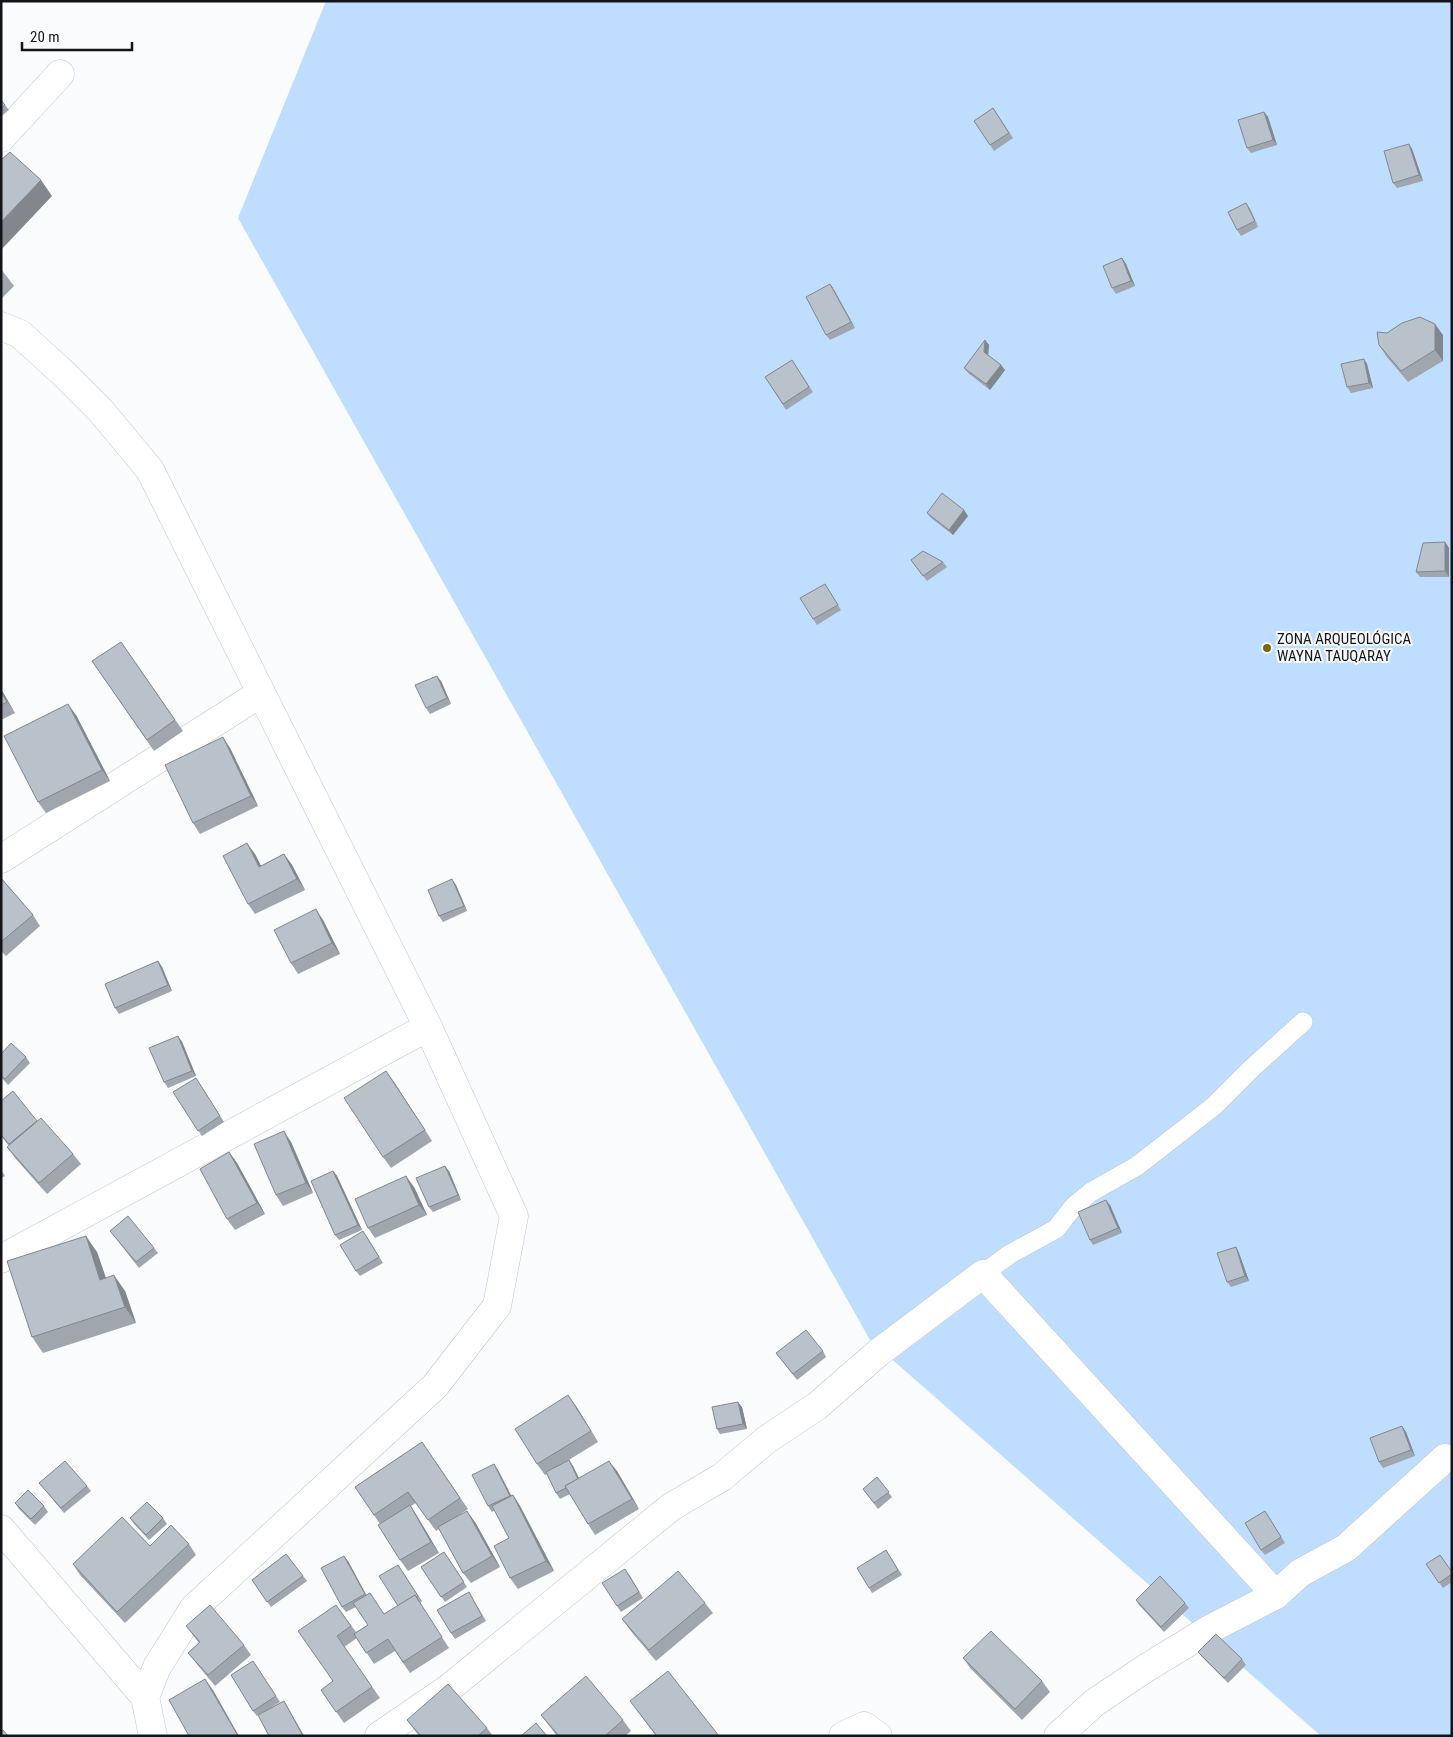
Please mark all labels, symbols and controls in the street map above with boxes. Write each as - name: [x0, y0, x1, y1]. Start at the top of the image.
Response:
- scale bar: [22, 20, 132, 52]
- text: 20 m: [30, 28, 60, 46]
- place label: ZONA ARQUEOLÓGICA WAYNA TAUQARAY: [1277, 630, 1412, 665]
- marker: ZONA ARQUEOLÓGICA WAYNA TAUQARAY: [1261, 642, 1273, 654]

